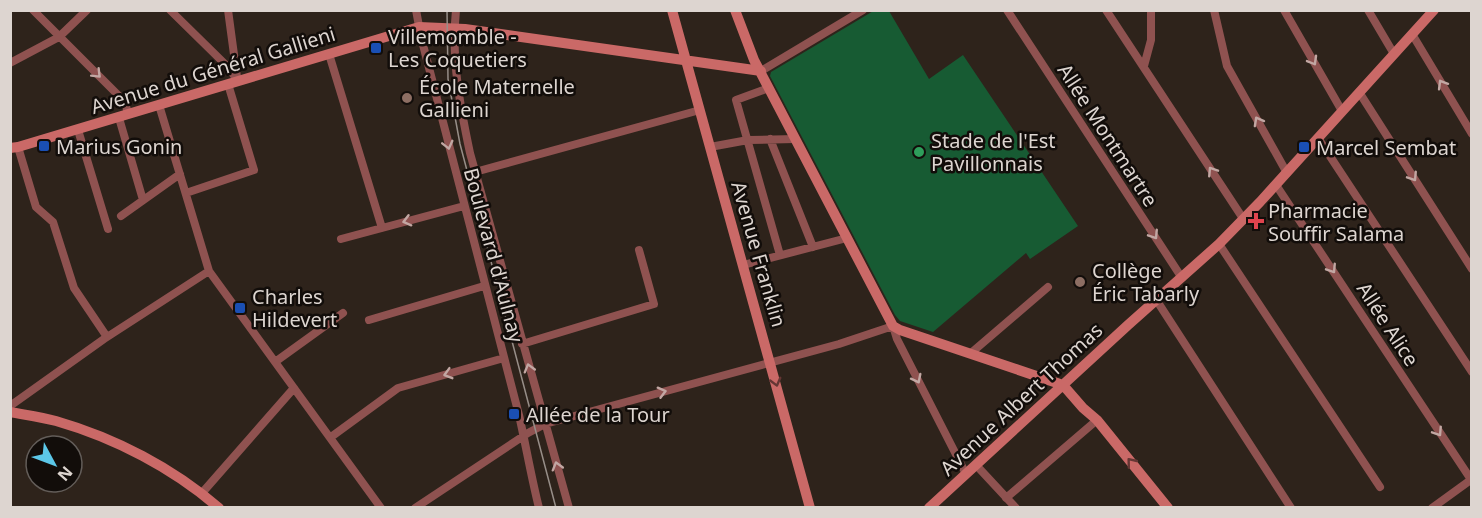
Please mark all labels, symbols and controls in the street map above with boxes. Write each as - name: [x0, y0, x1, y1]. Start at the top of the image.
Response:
- street label: Avenue du Général Gallieni: [87, 20, 339, 120]
- place label: Villemomble - Les Coquetiers: [388, 23, 527, 73]
- marker: Villemomble - Les Coquetiers: [369, 41, 383, 55]
- one-way arrow: [1306, 55, 1317, 65]
- street label: Allée Montmartre: [1052, 58, 1164, 212]
- one-way arrow: [89, 67, 100, 78]
- place label: École Maternelle Gallieni: [419, 73, 575, 123]
- one-way arrow: [1437, 80, 1449, 90]
- marker: École Maternelle Gallieni: [400, 91, 414, 105]
- one-way arrow: [1254, 117, 1265, 128]
- place label: Stade de l'Est Pavillonnais: [931, 127, 1056, 177]
- place label: Marius Gonin: [56, 133, 182, 160]
- place label: Marcel Sembat: [1316, 134, 1456, 161]
- marker: Marius Gonin: [37, 139, 51, 153]
- one-way arrow: [441, 140, 454, 150]
- marker: Marcel Sembat: [1297, 140, 1311, 154]
- marker: Stade de l'Est Pavillonnais: [912, 145, 926, 159]
- street label: Boulevard d'Aulnay: [458, 165, 531, 346]
- one-way arrow: [1207, 167, 1219, 177]
- one-way arrow: [1405, 171, 1417, 181]
- street label: Avenue Franklin: [725, 178, 793, 330]
- place label: Pharmacie Souffir Salama: [1268, 197, 1404, 247]
- one-way arrow: [402, 214, 413, 226]
- marker: Pharmacie Souffir Salama: [1249, 214, 1263, 228]
- one-way arrow: [1147, 228, 1158, 239]
- place label: Collège Éric Tabarly: [1092, 257, 1200, 307]
- one-way arrow: [1324, 263, 1336, 273]
- marker: Collège Éric Tabarly: [1073, 275, 1087, 289]
- street label: Allée Alice: [1351, 277, 1425, 371]
- place label: Charles Hildevert: [252, 283, 337, 333]
- marker: Charles Hildevert: [233, 301, 247, 315]
- street label: Avenue Albert Thomas: [934, 317, 1108, 481]
- one-way arrow: [524, 363, 536, 374]
- one-way arrow: [443, 367, 453, 379]
- one-way arrow: [910, 373, 922, 384]
- one-way arrow: [769, 376, 781, 387]
- one-way arrow: [657, 386, 667, 399]
- place label: Allée de la Tour: [526, 401, 670, 428]
- marker: Allée de la Tour: [507, 407, 521, 421]
- one-way arrow: [1431, 426, 1443, 436]
- north arrow: [24, 434, 84, 494]
- one-way arrow: [1128, 458, 1139, 469]
- one-way arrow: [552, 461, 564, 472]
- text: N: [53, 462, 78, 486]

